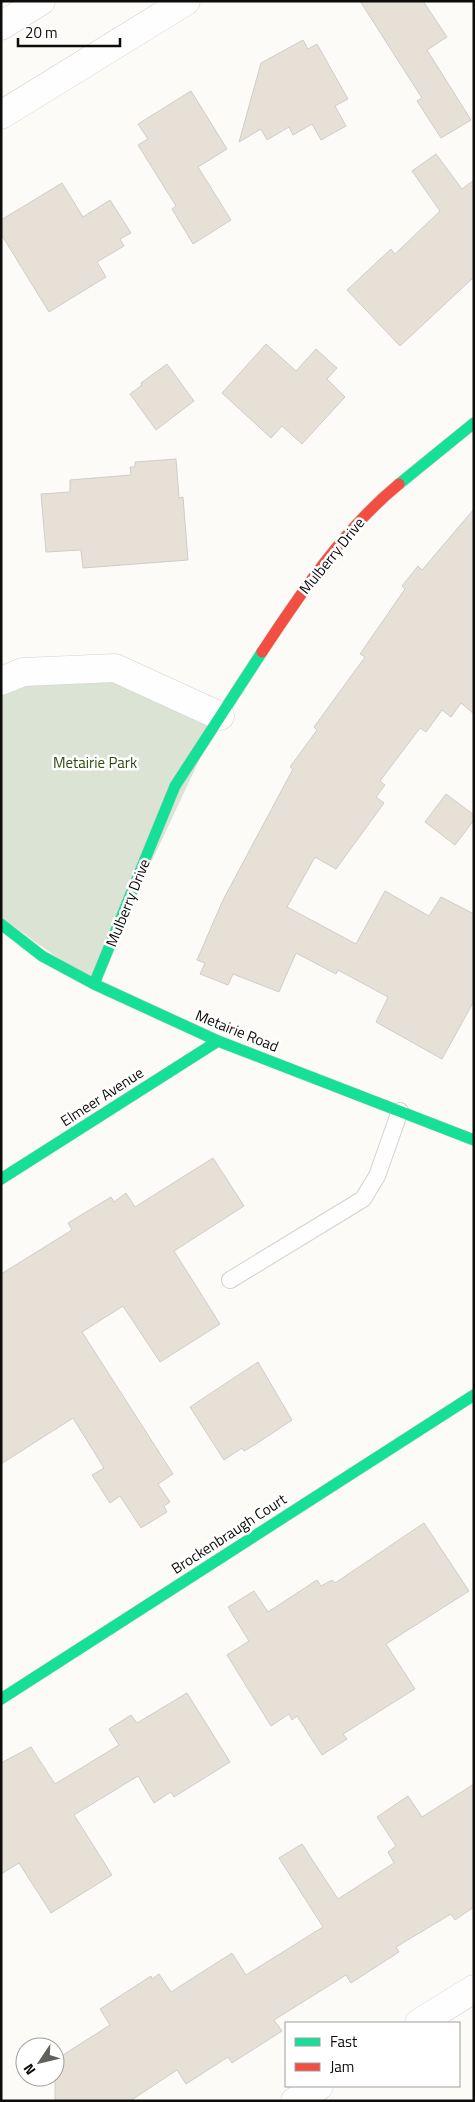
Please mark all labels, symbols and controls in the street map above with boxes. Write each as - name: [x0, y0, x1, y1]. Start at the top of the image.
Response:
- scale bar: [18, 15, 120, 47]
- text: 20 m: [25, 21, 58, 44]
- street label: Mulberry Drive: [293, 512, 370, 599]
- park label: Metairie Park: [53, 751, 137, 774]
- street label: Mulberry Drive: [99, 855, 156, 950]
- street label: Metairie Road: [192, 1003, 282, 1058]
- street label: Elmeer Avenue: [56, 1061, 148, 1132]
- street label: Brockenbraugh Court: [167, 1487, 292, 1580]
- legend: [285, 2022, 460, 2087]
- text: Fast: [330, 2030, 358, 2053]
- north arrow: [15, 2037, 65, 2087]
- text: Jam: [330, 2055, 354, 2078]
- text: N: [18, 2060, 40, 2080]

